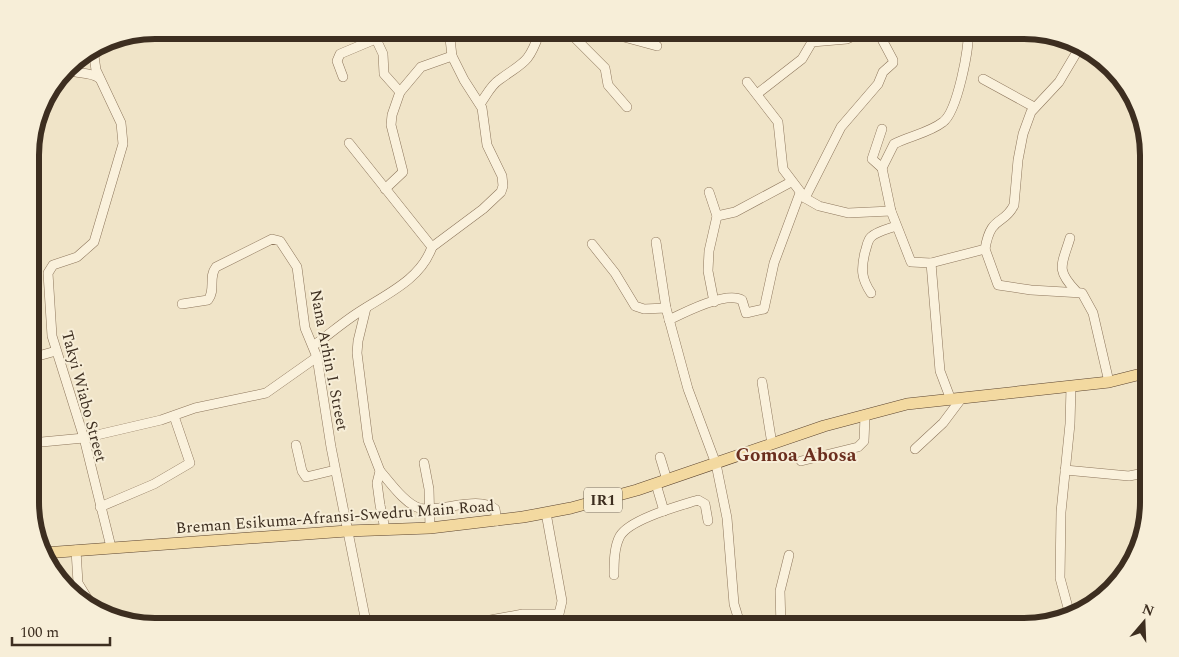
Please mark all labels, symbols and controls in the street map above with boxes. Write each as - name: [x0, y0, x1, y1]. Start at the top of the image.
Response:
- street label: Nana Arhin I. Street: [304, 287, 355, 433]
- street label: Takyi Wiabo Street: [55, 328, 113, 465]
- district label: Gomoa Abosa: [735, 441, 857, 470]
- road number: IR1: [584, 488, 622, 512]
- street label: Breman Esikuma-Afransi-Swedru Main Road: [175, 494, 495, 540]
- north arrow: [1119, 597, 1169, 647]
- text: N: [1139, 598, 1157, 622]
- scale bar: [12, 614, 110, 646]
- text: 100 m: [20, 621, 59, 644]

